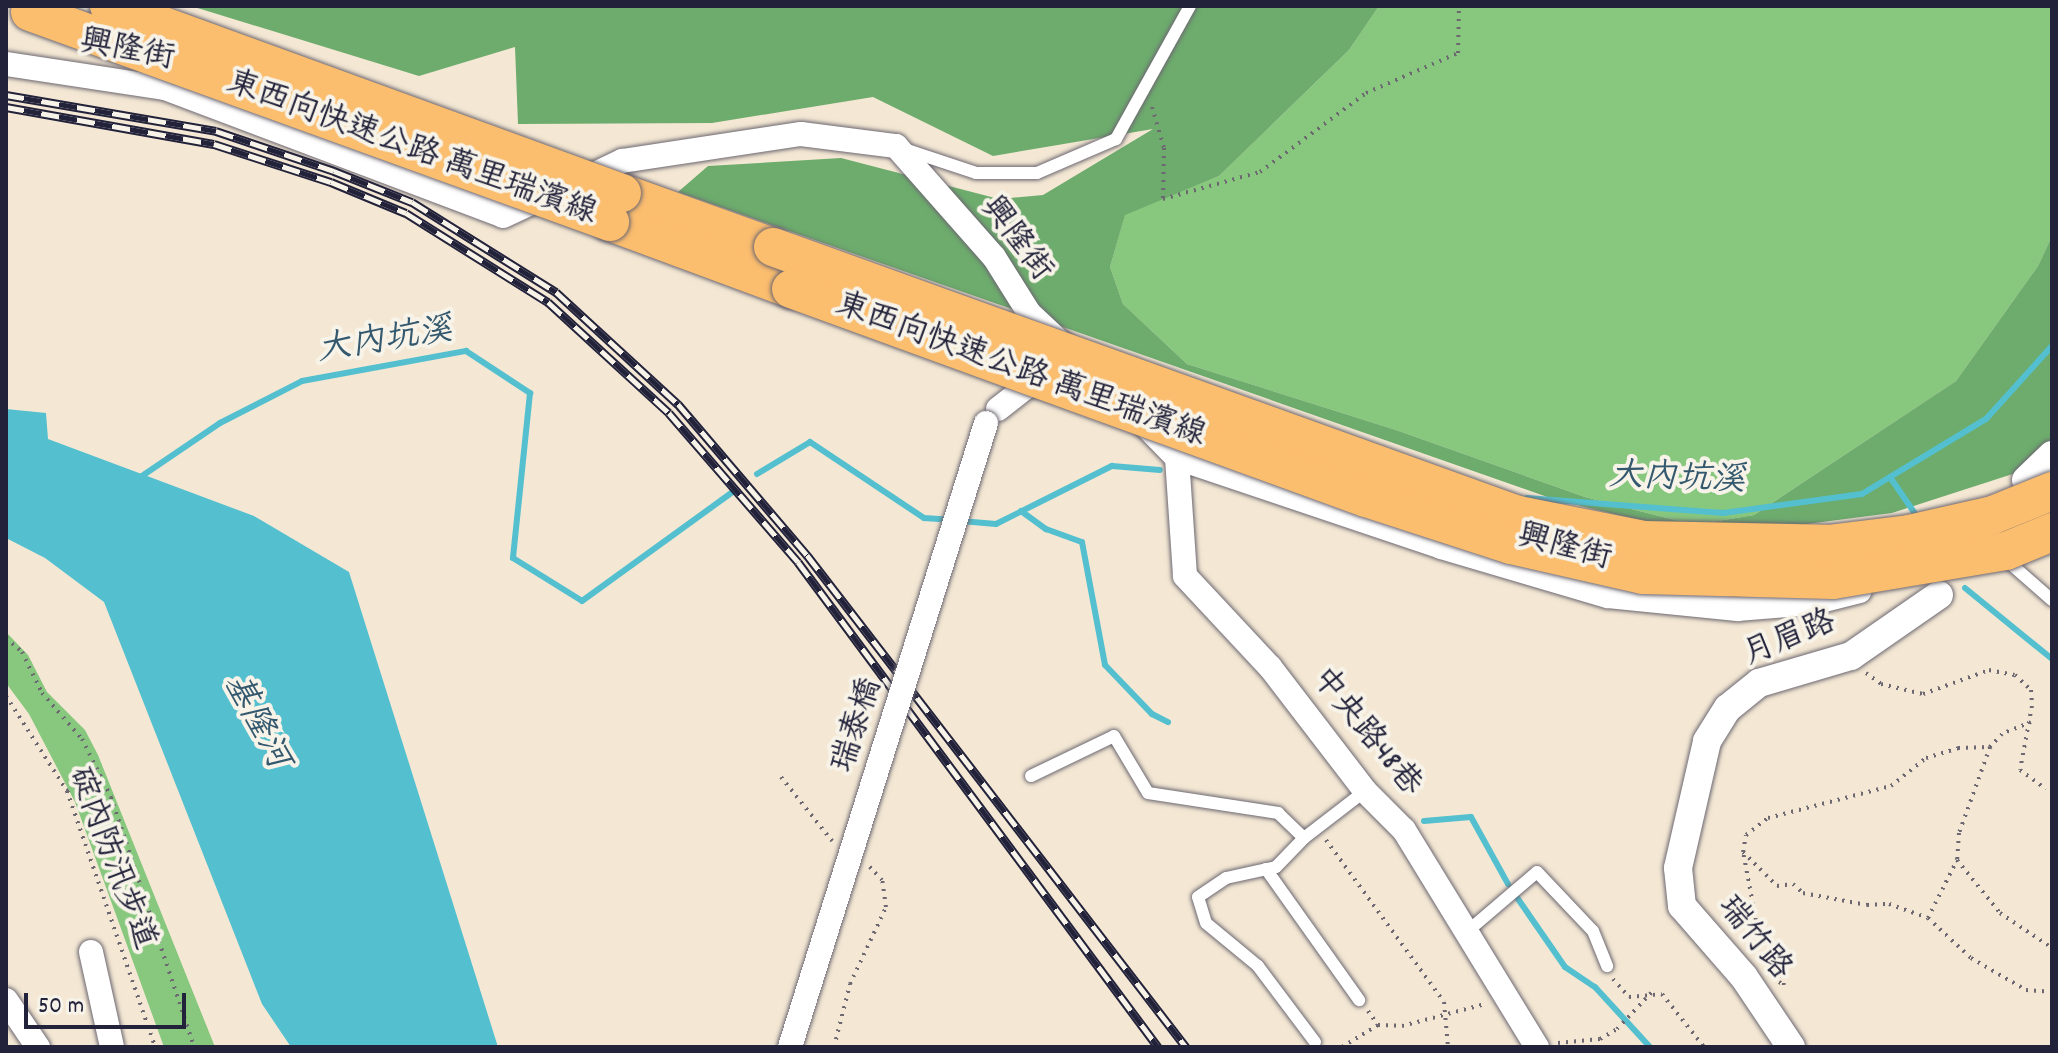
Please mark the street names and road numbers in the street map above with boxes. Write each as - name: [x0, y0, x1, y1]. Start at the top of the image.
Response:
- street label: 興隆街: [76, 24, 178, 80]
- street label: 東西向快速公路 萬里瑞濱線: [221, 65, 601, 235]
- street label: 興隆街: [971, 190, 1059, 290]
- street label: 東西向快速公路 萬里瑞濱線: [830, 287, 1210, 457]
- street label: 興隆街: [1513, 518, 1615, 580]
- street label: 月眉路: [1738, 604, 1842, 676]
- street label: 中央路48巷: [1302, 661, 1428, 805]
- street label: 瑞泰橋: [826, 674, 892, 778]
- street label: 碇內防汛步道: [58, 762, 162, 956]
- street label: 瑞竹路: [1708, 890, 1798, 988]

